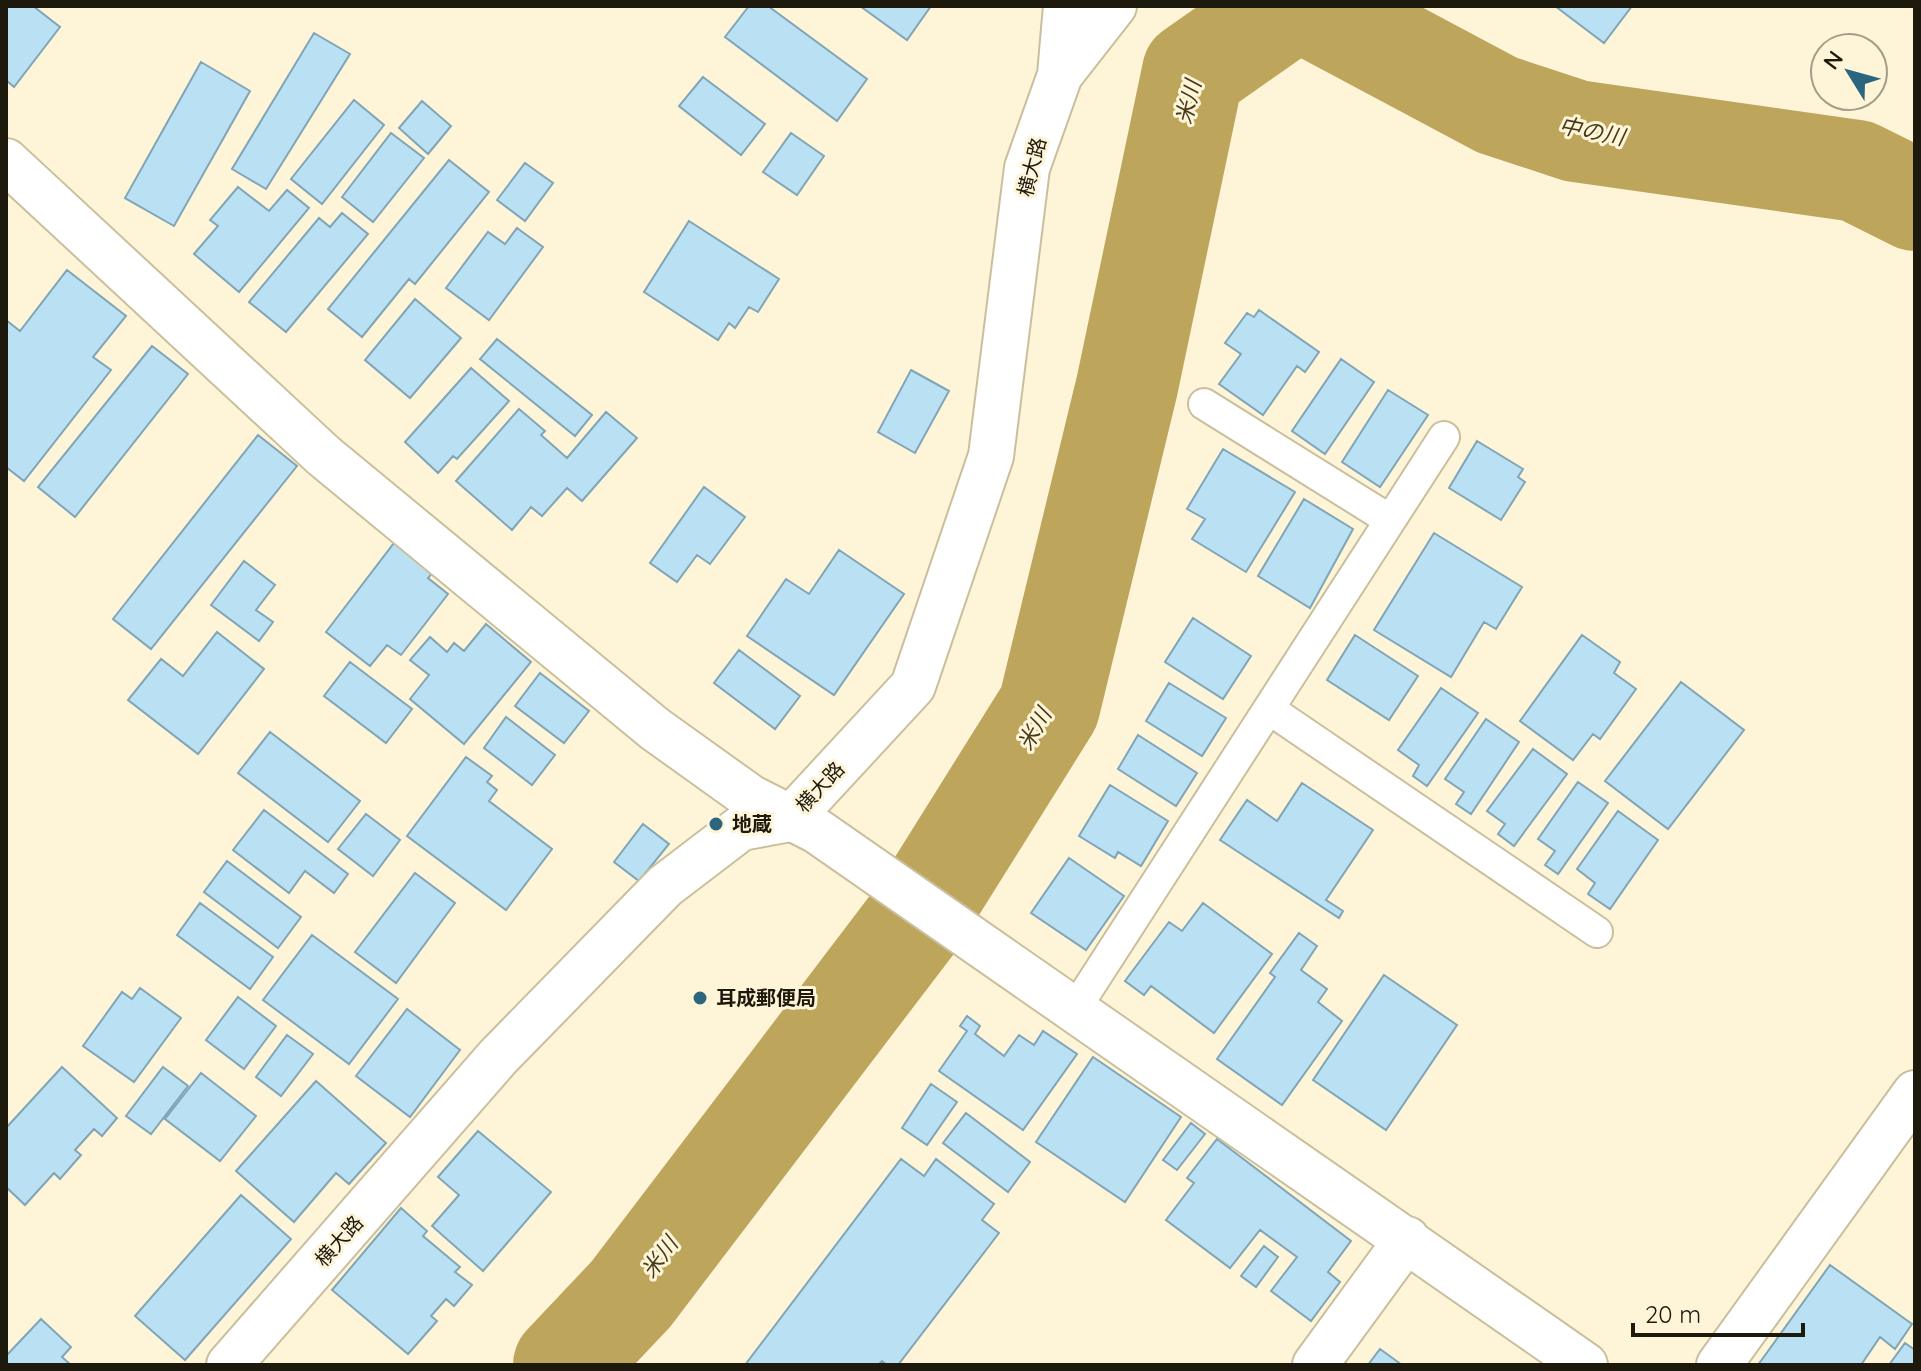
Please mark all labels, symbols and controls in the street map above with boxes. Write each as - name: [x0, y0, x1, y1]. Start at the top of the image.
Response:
- north arrow: [1809, 32, 1889, 112]
- text: N: [1817, 45, 1849, 75]
- water label: 米川: [1169, 75, 1207, 127]
- water label: 中の川: [1557, 111, 1629, 151]
- street label: 横大路: [1012, 135, 1051, 199]
- water label: 米川: [1011, 701, 1058, 755]
- street label: 横大路: [790, 756, 849, 817]
- place label: 地蔵: [732, 811, 772, 836]
- marker: 地蔵: [707, 815, 725, 833]
- place label: 耳成郵便局: [716, 985, 816, 1010]
- marker: 耳成郵便局: [691, 989, 709, 1007]
- street label: 横大路: [309, 1210, 368, 1271]
- water label: 米川: [635, 1229, 685, 1283]
- scale bar: [1633, 1287, 1803, 1337]
- text: 20 m: [1645, 1299, 1701, 1329]

